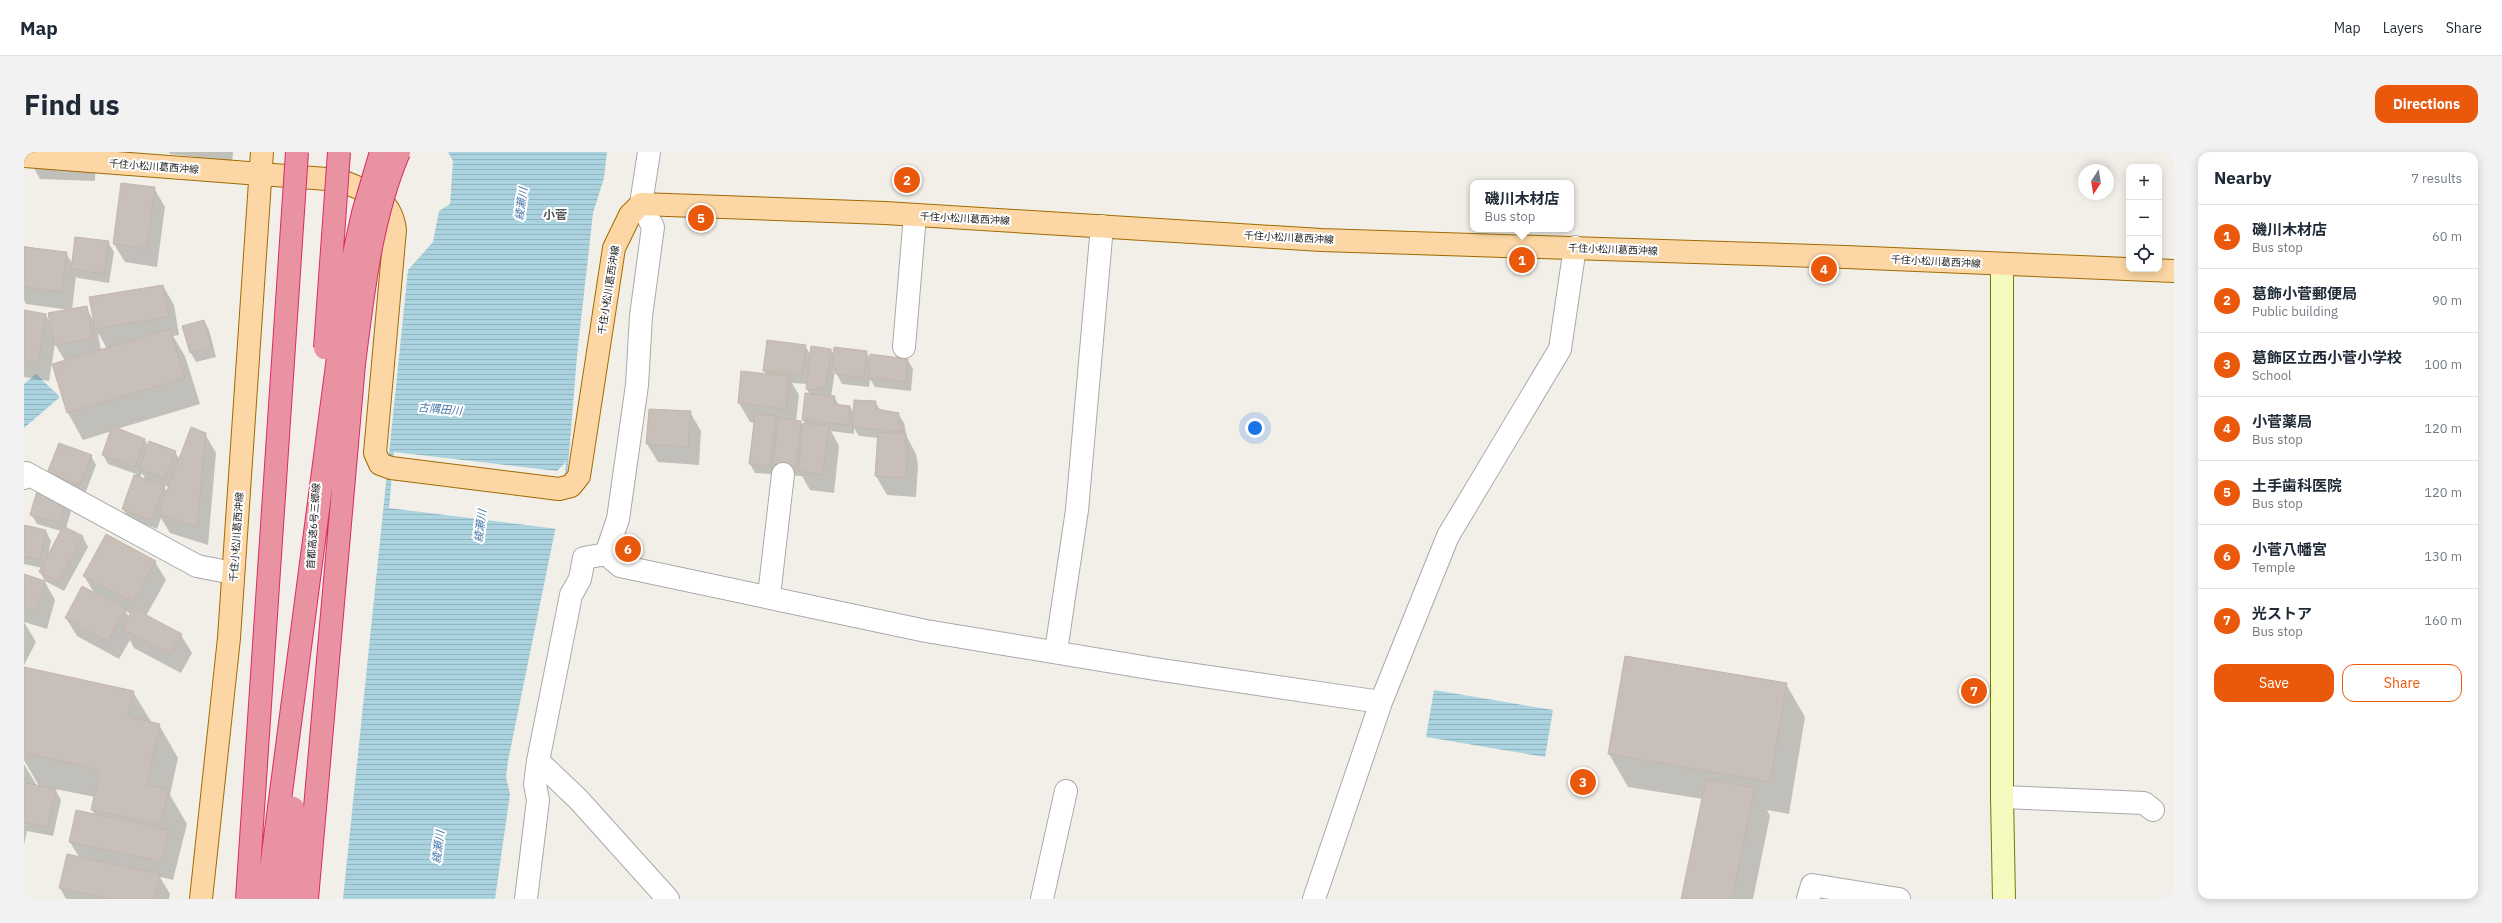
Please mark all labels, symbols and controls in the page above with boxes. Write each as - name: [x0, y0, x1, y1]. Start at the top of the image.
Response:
- text: Map: [20, 16, 58, 40]
- text: Map: [2334, 19, 2361, 37]
- text: Layers: [2383, 19, 2424, 37]
- text: Share: [2446, 19, 2482, 37]
- button: Directions: [2375, 85, 2478, 123]
- text: Find us: [24, 86, 120, 123]
- street label: 千住小松川葛西沖線: [109, 157, 199, 176]
- north arrow: [2078, 164, 2114, 200]
- map controls: [2126, 164, 2162, 272]
- button: +: [2126, 164, 2162, 200]
- pin: 2: [894, 165, 920, 195]
- text: Nearby: [2214, 167, 2272, 189]
- text: 7 results: [2411, 170, 2462, 187]
- popup: [1470, 180, 1574, 232]
- water label: 綾瀬川: [512, 186, 530, 221]
- text: 磯川木材店: [1484, 189, 1560, 208]
- button: −: [2126, 200, 2162, 236]
- pin: 5: [688, 203, 714, 233]
- district label: 小菅: [543, 207, 567, 222]
- text: Bus stop: [1484, 208, 1535, 225]
- street label: 千住小松川葛西沖線: [920, 210, 1010, 227]
- text: 磯川木材店: [2252, 220, 2327, 239]
- text: 1: [2223, 228, 2231, 245]
- text: 60 m: [2432, 228, 2462, 245]
- street label: 千住小松川葛西沖線: [1244, 229, 1334, 246]
- button: locate: [2126, 236, 2162, 272]
- text: Bus stop: [2252, 239, 2303, 256]
- street label: 千住小松川葛西沖線: [1568, 241, 1658, 258]
- street label: 千住小松川葛西沖線: [595, 245, 622, 336]
- pin: 1: [1509, 245, 1535, 275]
- street label: 千住小松川葛西沖線: [1891, 253, 1981, 270]
- pin: 4: [1811, 254, 1837, 284]
- text: 葛飾小菅郵便局: [2252, 284, 2357, 303]
- text: 2: [2223, 292, 2231, 309]
- text: 90 m: [2432, 292, 2462, 309]
- text: Public building: [2252, 303, 2338, 320]
- text: 葛飾区立西小菅小学校: [2252, 348, 2402, 367]
- text: 3: [2223, 356, 2231, 373]
- text: 100 m: [2424, 356, 2462, 373]
- text: School: [2252, 367, 2292, 384]
- water label: 古隅田川: [417, 400, 464, 418]
- text: 小菅薬局: [2252, 412, 2312, 431]
- your location: [1245, 418, 1265, 438]
- text: 4: [2223, 420, 2231, 437]
- text: 120 m: [2424, 420, 2462, 437]
- text: Bus stop: [2252, 431, 2303, 448]
- text: 土手歯科医院: [2252, 476, 2342, 495]
- street label: 首都高速6号三郷線: [304, 483, 323, 569]
- text: 5: [2223, 484, 2231, 501]
- text: 120 m: [2424, 484, 2462, 501]
- street label: 千住小松川葛西沖線: [227, 492, 246, 582]
- text: Bus stop: [2252, 495, 2303, 512]
- water label: 綾瀬川: [471, 508, 489, 543]
- pin: 6: [615, 534, 641, 564]
- text: 小菅八幡宮: [2252, 540, 2327, 559]
- text: 6: [2223, 548, 2231, 565]
- text: 130 m: [2424, 548, 2462, 565]
- text: Temple: [2252, 559, 2295, 576]
- text: 光ストア: [2252, 604, 2312, 623]
- text: 7: [2223, 612, 2231, 629]
- text: 160 m: [2424, 612, 2462, 629]
- text: Bus stop: [2252, 623, 2303, 640]
- button: Save: [2214, 664, 2334, 702]
- button: Share: [2342, 664, 2462, 702]
- pin: 7: [1961, 676, 1987, 706]
- pin: 3: [1570, 767, 1596, 797]
- water label: 綾瀬川: [429, 829, 447, 864]

